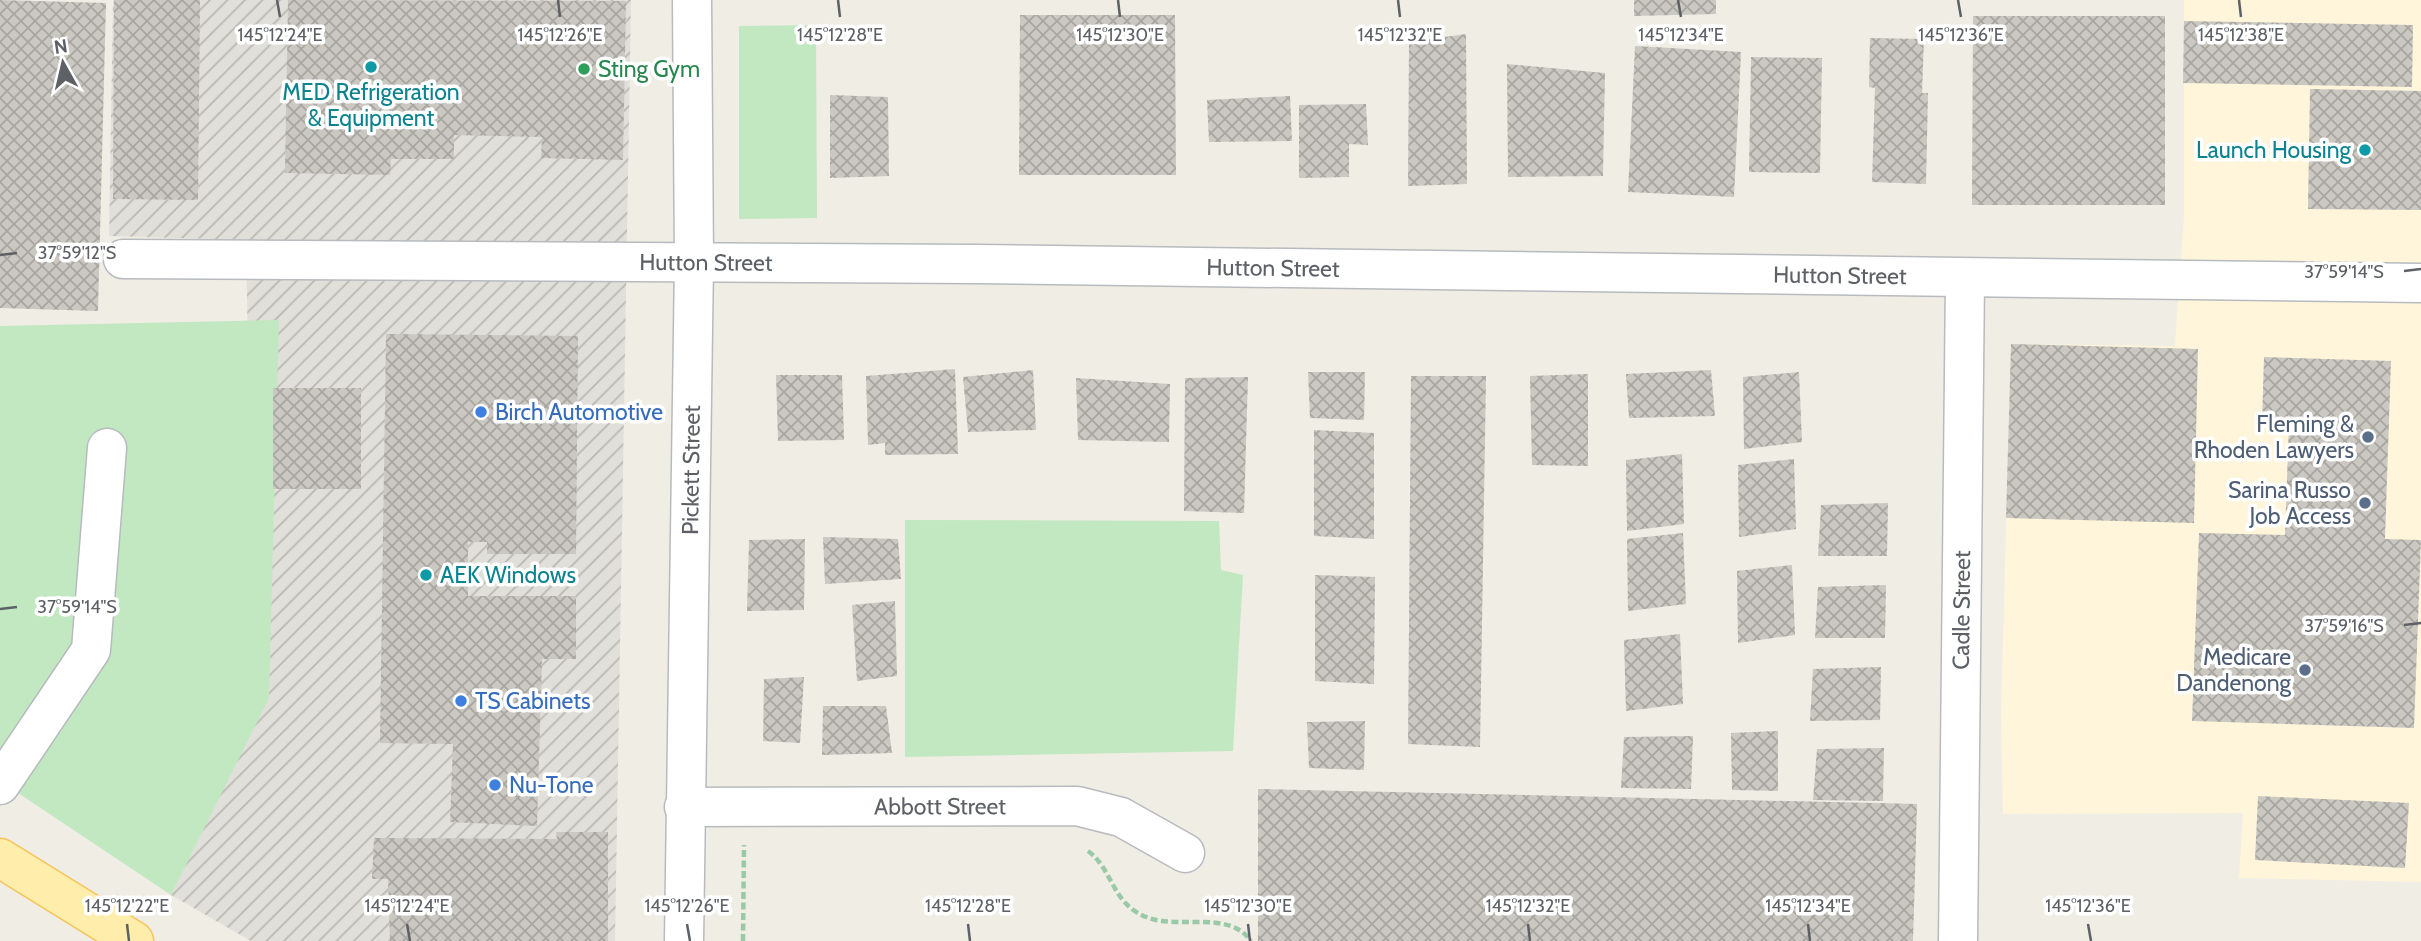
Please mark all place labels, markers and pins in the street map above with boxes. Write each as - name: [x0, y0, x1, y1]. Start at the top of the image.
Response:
- place label: Sting Gym: [598, 55, 700, 83]
- marker: MED Refrigeration & Equipment: [363, 59, 379, 75]
- marker: Sting Gym: [576, 61, 592, 77]
- place label: MED Refrigeration & Equipment: [282, 78, 460, 132]
- place label: Launch Housing: [2196, 136, 2352, 164]
- marker: Launch Housing: [2357, 142, 2373, 158]
- place label: Birch Automotive: [495, 398, 663, 426]
- marker: Birch Automotive: [473, 404, 489, 420]
- place label: Fleming & Rhoden Lawyers: [2194, 410, 2354, 464]
- marker: Fleming & Rhoden Lawyers: [2360, 429, 2376, 445]
- place label: Sarina Russo Job Access: [2228, 476, 2351, 530]
- marker: Sarina Russo Job Access: [2357, 495, 2373, 511]
- place label: AEK Windows: [440, 561, 576, 589]
- marker: AEK Windows: [418, 567, 434, 583]
- place label: Medicare Dandenong: [2176, 643, 2292, 697]
- marker: Medicare Dandenong: [2297, 662, 2313, 678]
- place label: TS Cabinets: [475, 687, 591, 715]
- marker: TS Cabinets: [453, 693, 469, 709]
- place label: Nu-Tone: [509, 771, 594, 799]
- marker: Nu-Tone: [487, 777, 503, 793]

